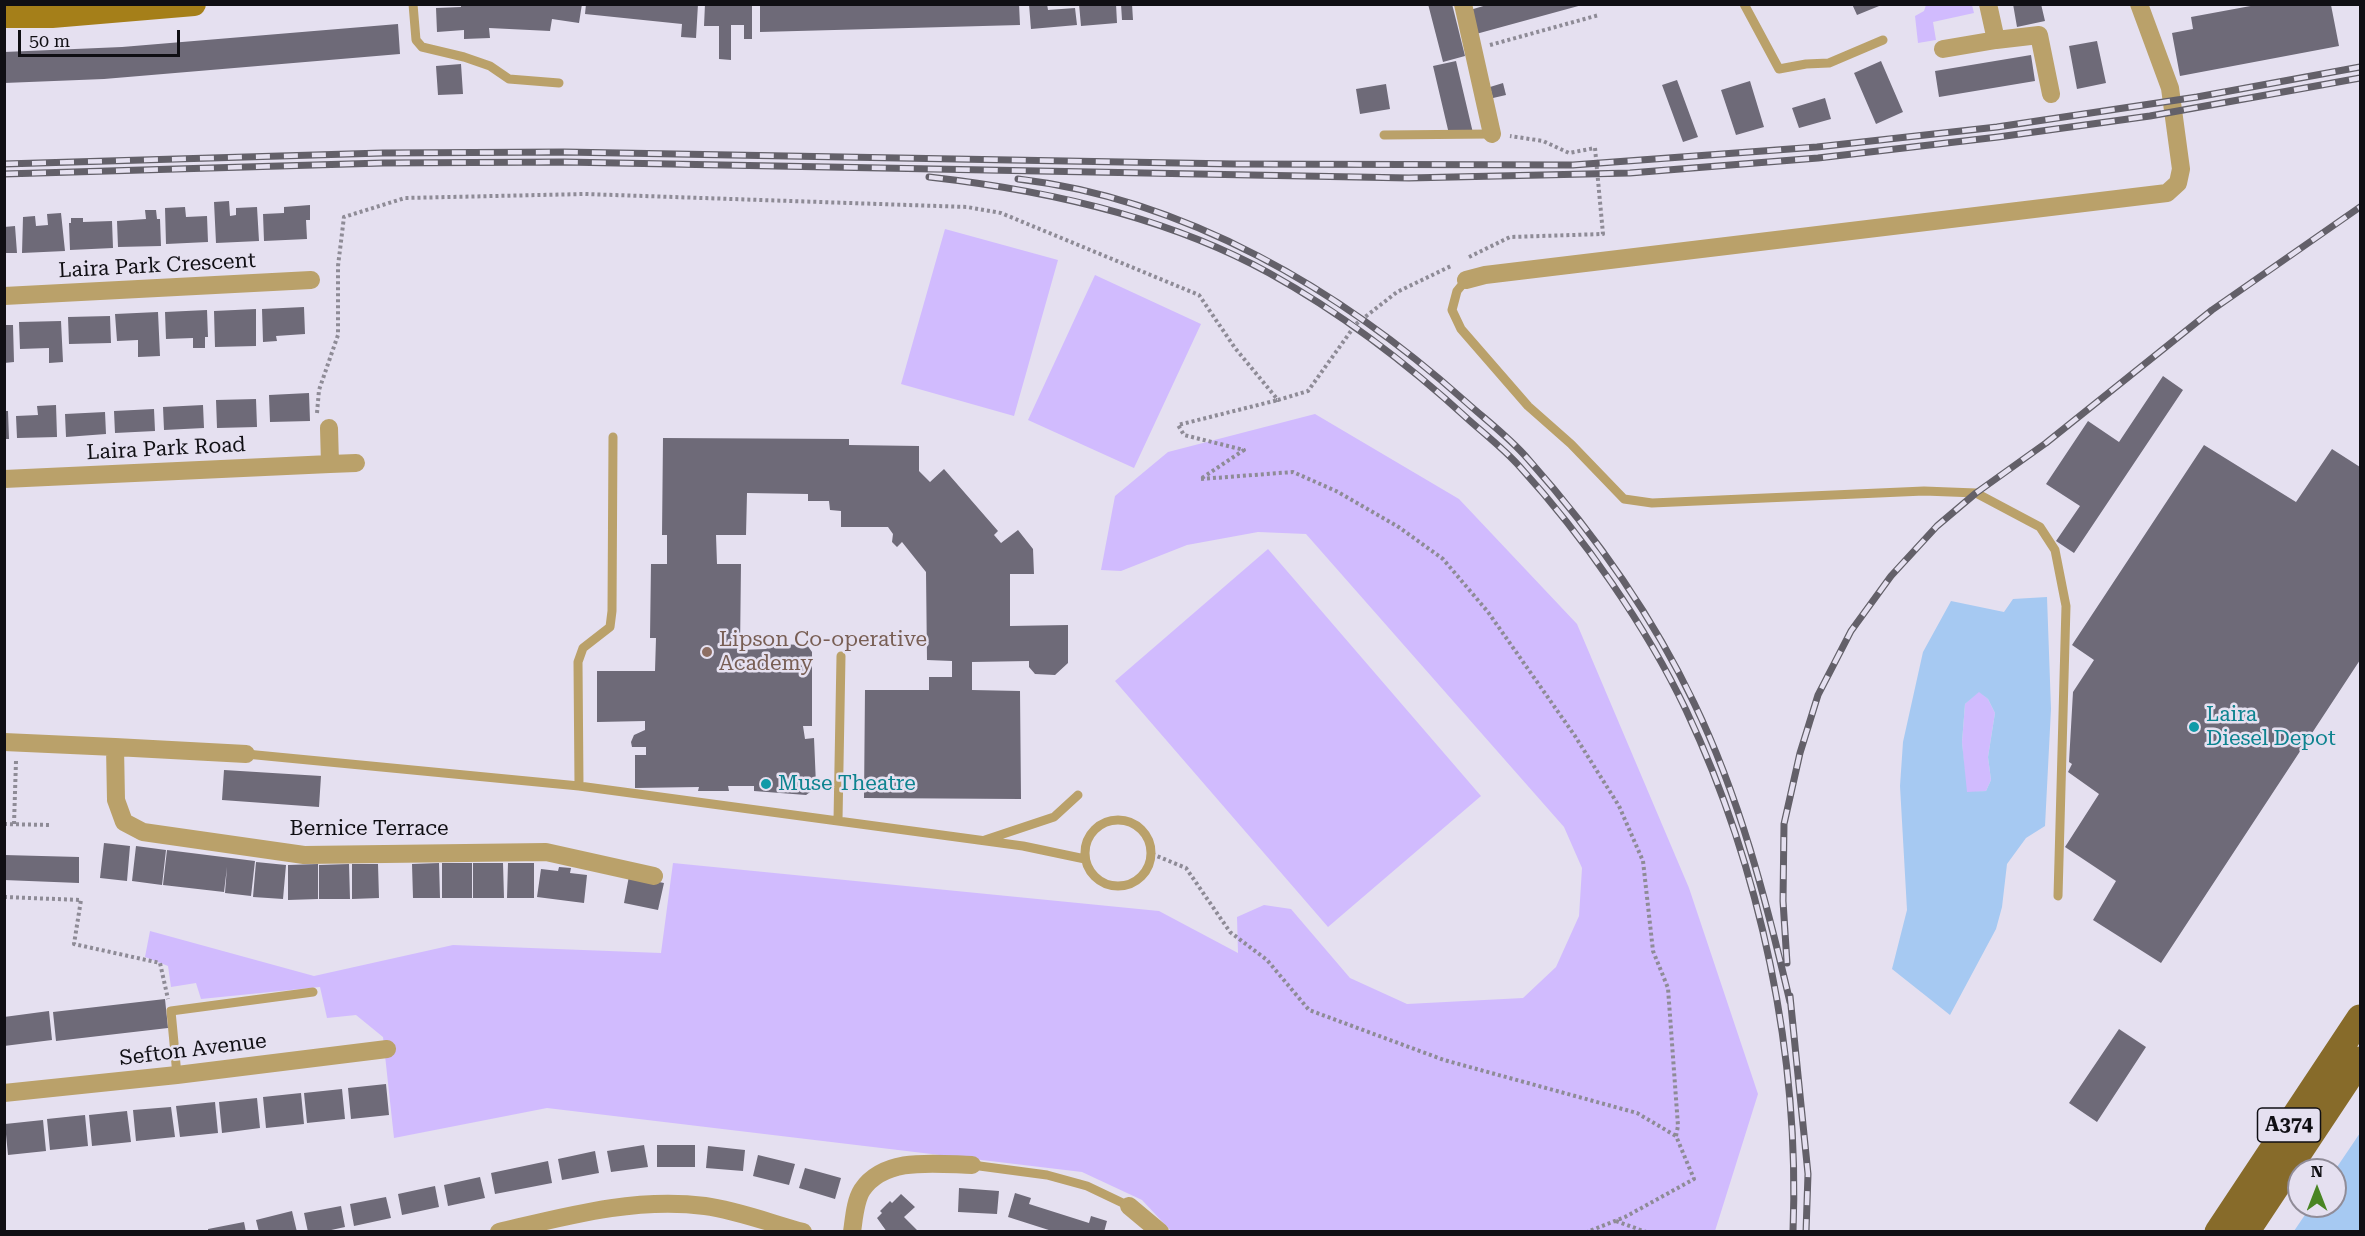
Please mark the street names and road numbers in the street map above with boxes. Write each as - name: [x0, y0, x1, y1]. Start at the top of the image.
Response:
- street label: Laira Park Crescent: [58, 248, 256, 284]
- street label: Laira Park Road: [86, 432, 246, 466]
- street label: Bernice Terrace: [290, 816, 448, 842]
- street label: Sefton Avenue: [118, 1028, 268, 1072]
- road number: A374: [2258, 1108, 2320, 1142]

